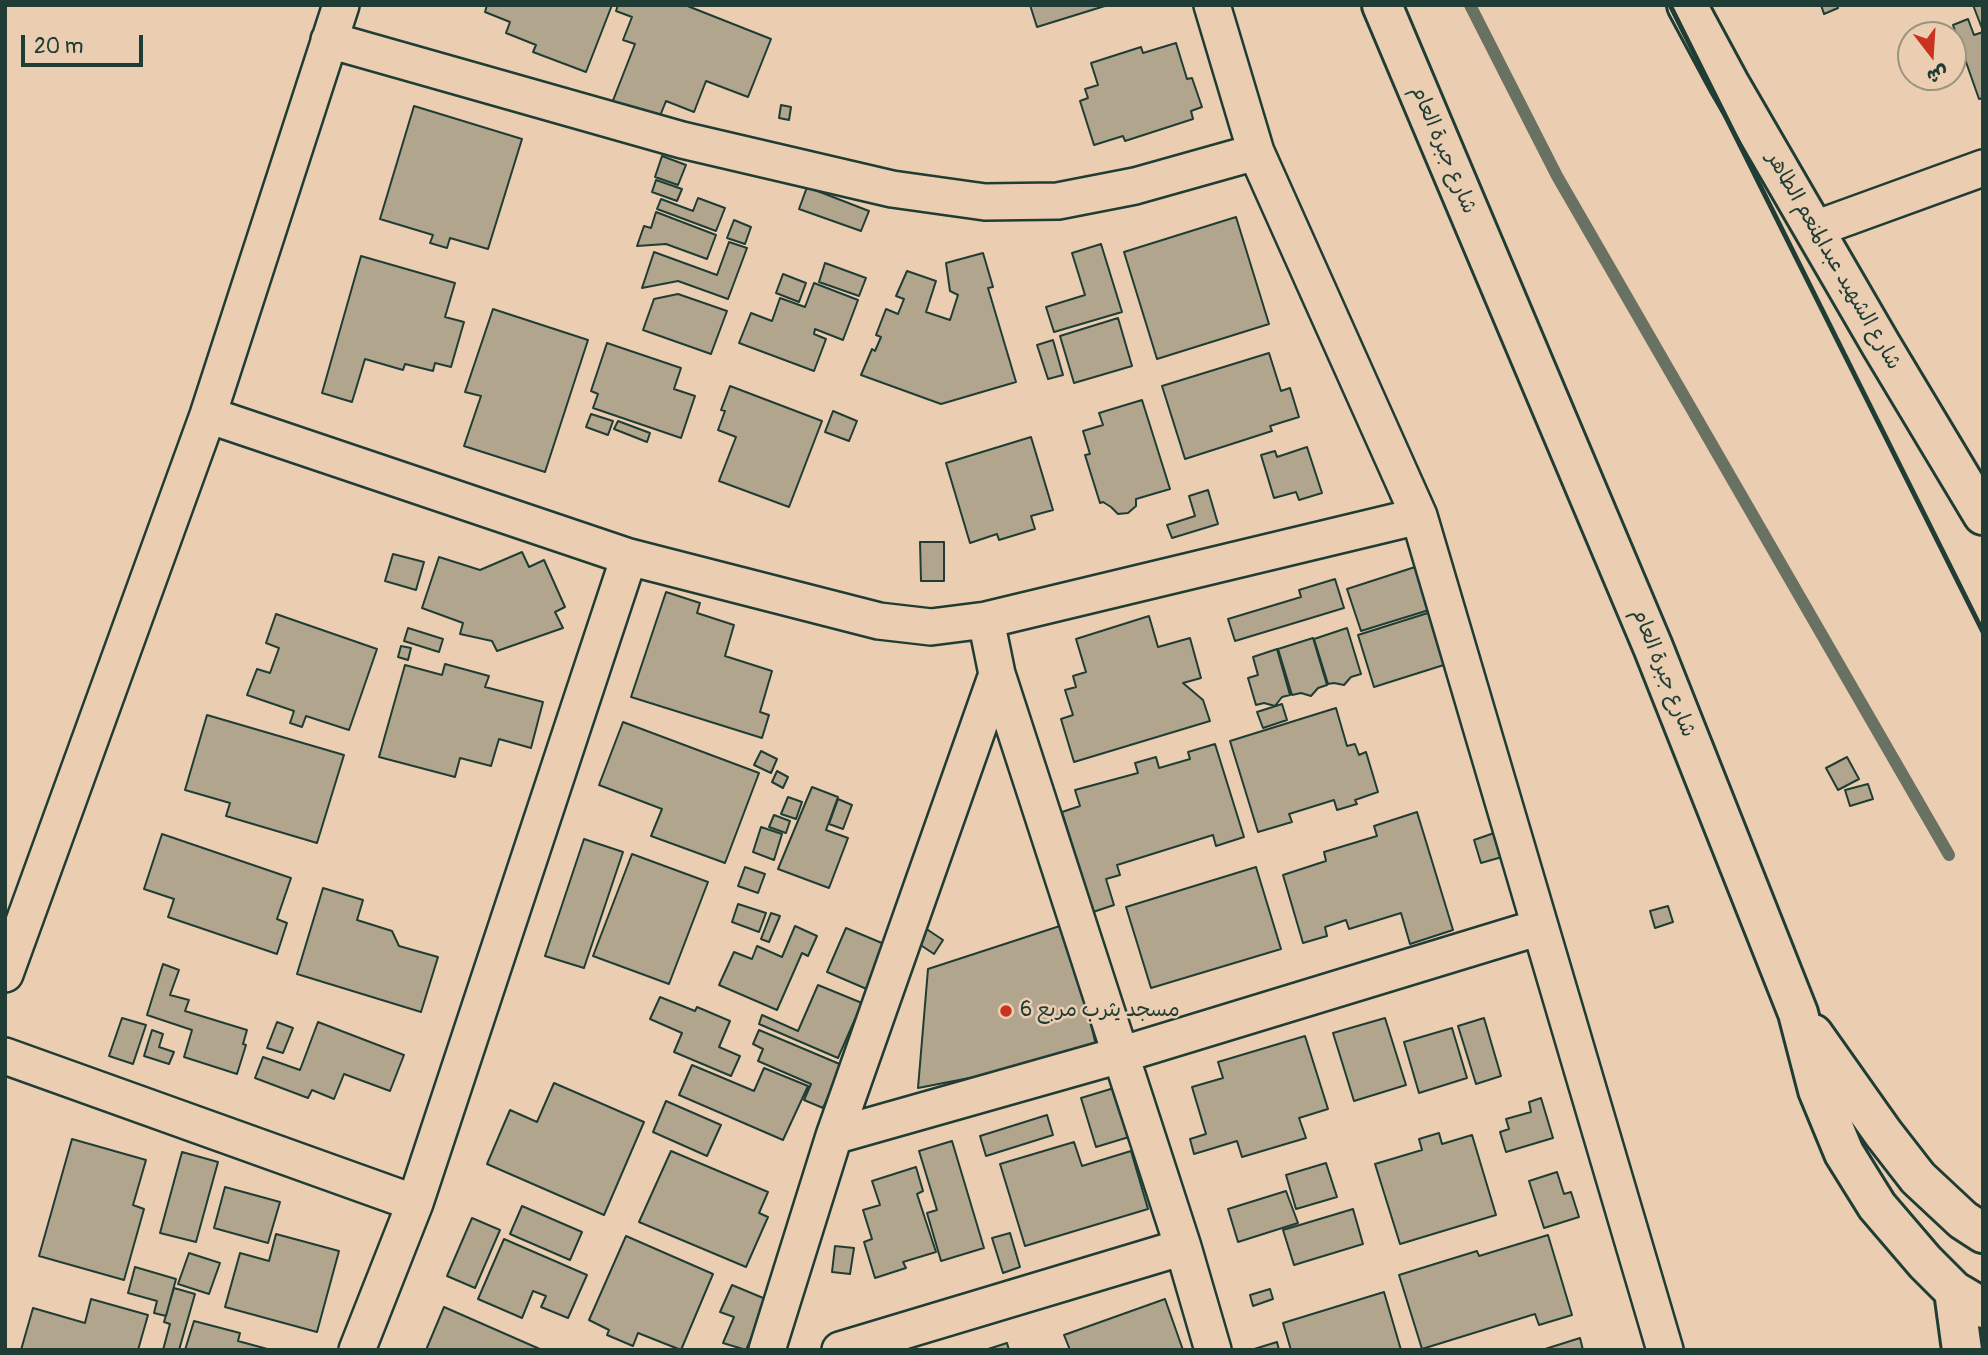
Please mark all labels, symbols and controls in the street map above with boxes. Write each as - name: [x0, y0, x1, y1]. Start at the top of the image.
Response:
- scale bar: [24, 21, 147, 65]
- north arrow: [1897, 21, 1967, 91]
- text: 20 m: [34, 33, 83, 60]
- text: ش: [1924, 60, 1951, 89]
- street label: شارع جبرة العام: [1405, 82, 1481, 218]
- street label: شارع الشهيد عبدالمنعم الطاهر: [1760, 147, 1906, 375]
- street label: شارع جبرة العام: [1626, 605, 1700, 741]
- place label: مسجد يثرب مربع 6: [1020, 998, 1180, 1024]
- marker: مسجد يثرب مربع 6: [998, 1003, 1014, 1019]

